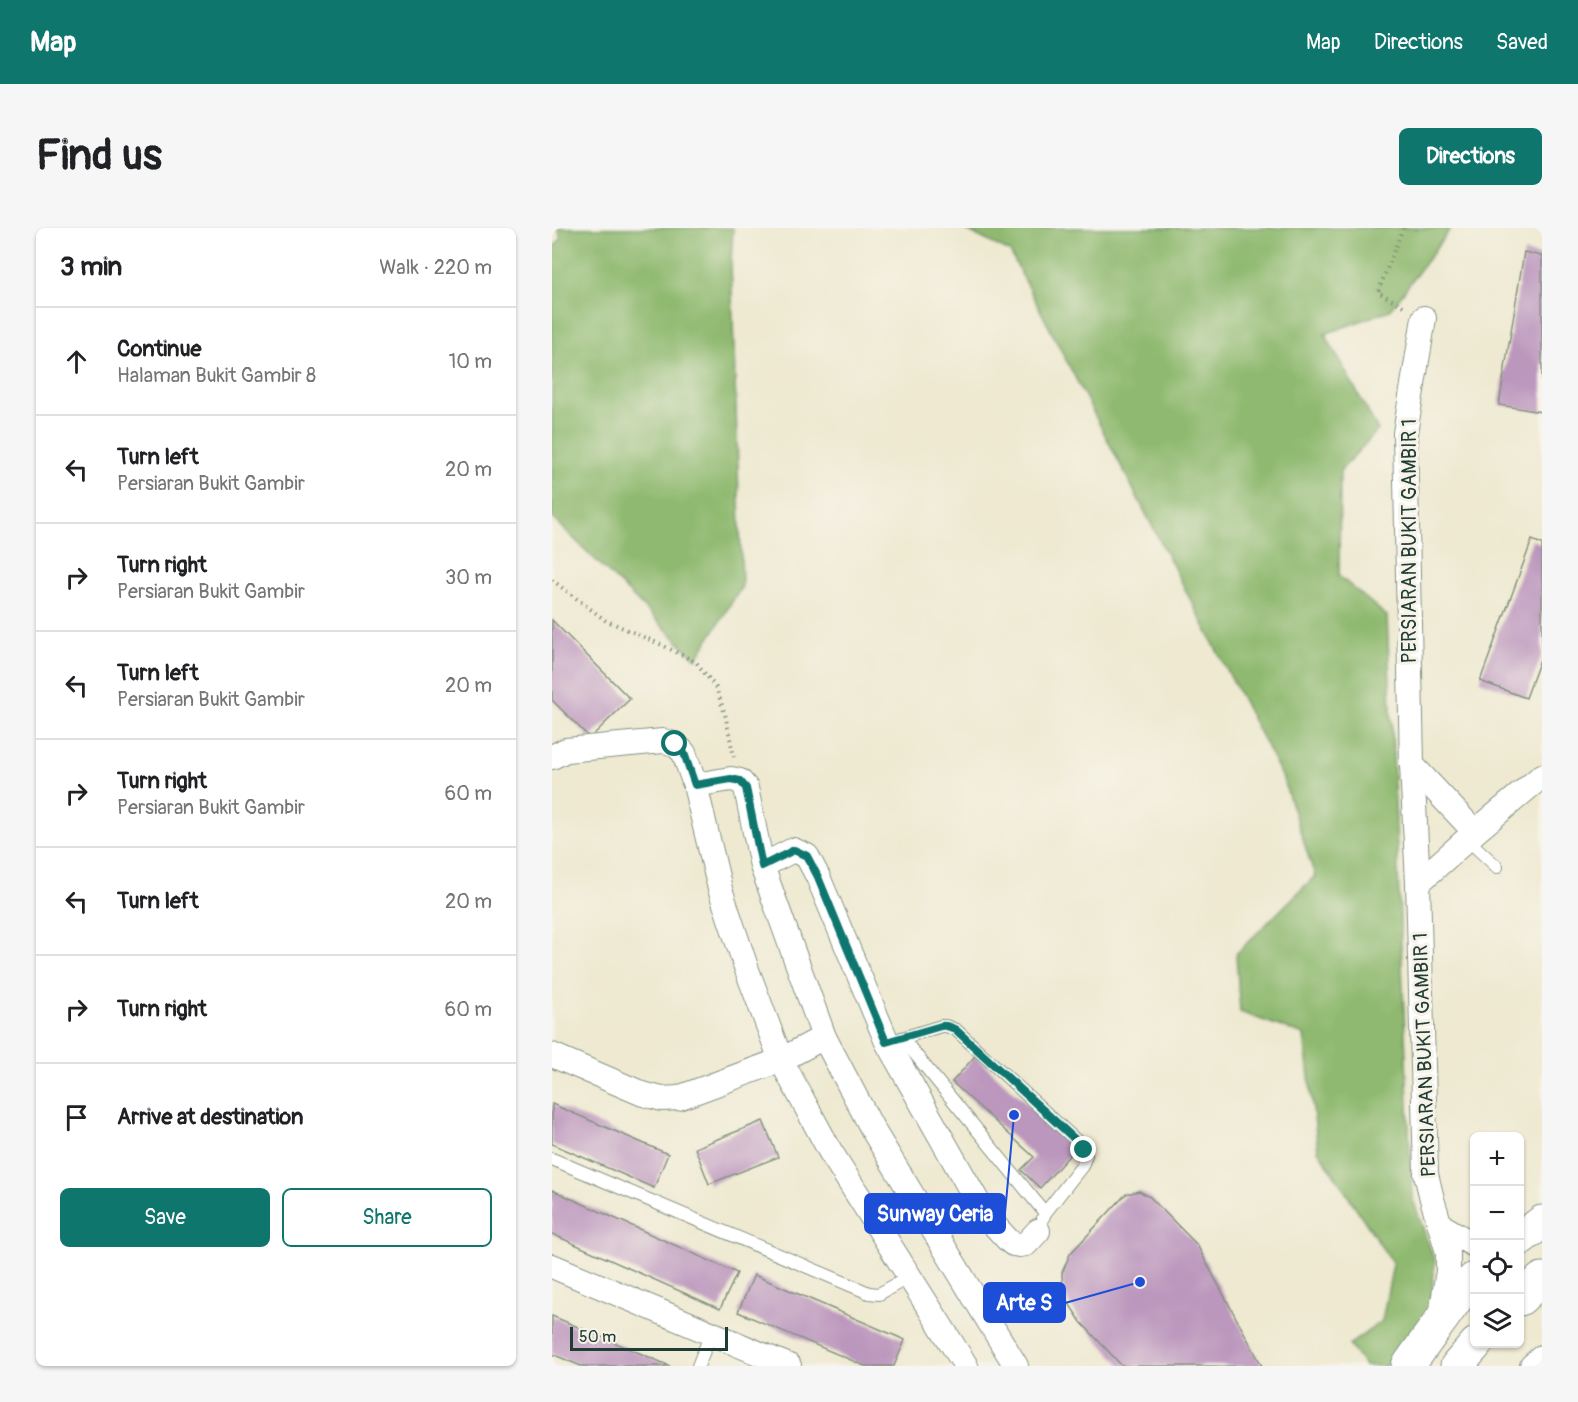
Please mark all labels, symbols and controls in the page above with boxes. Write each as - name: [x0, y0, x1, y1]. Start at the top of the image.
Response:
- text: Map: [30, 25, 76, 60]
- text: Map: [1306, 29, 1341, 56]
- text: Directions: [1374, 29, 1463, 56]
- text: Saved: [1496, 29, 1548, 56]
- button: Directions: [1399, 128, 1542, 185]
- text: Find us: [36, 130, 162, 182]
- text: 3 min: [60, 251, 122, 283]
- text: Walk · 220 m: [379, 255, 492, 280]
- text: Continue: [117, 335, 201, 363]
- icon: ahead: [60, 345, 93, 378]
- text: 10 m: [448, 349, 492, 374]
- text: Halaman Bukit Gambir 8: [117, 363, 316, 388]
- street label: PERSIARAN BUKIT GAMBIR 1: [1397, 419, 1422, 663]
- text: Turn left: [117, 443, 199, 471]
- icon: left: [60, 453, 93, 486]
- text: 20 m: [445, 457, 492, 482]
- text: Persiaran Bukit Gambir: [117, 471, 305, 496]
- text: Turn right: [117, 551, 207, 579]
- icon: right: [60, 561, 93, 594]
- text: 30 m: [445, 565, 492, 590]
- text: Persiaran Bukit Gambir: [117, 579, 305, 604]
- text: Turn left: [117, 659, 199, 687]
- icon: left: [60, 669, 93, 702]
- text: 20 m: [445, 673, 492, 698]
- text: Persiaran Bukit Gambir: [117, 687, 305, 712]
- route start: [661, 730, 687, 756]
- text: Turn right: [117, 767, 207, 795]
- icon: right: [60, 777, 93, 810]
- text: 60 m: [445, 781, 492, 806]
- text: Persiaran Bukit Gambir: [117, 795, 305, 820]
- icon: left: [60, 885, 93, 918]
- text: Turn left: [117, 887, 199, 915]
- text: 20 m: [445, 889, 492, 914]
- street label: PERSIARAN BUKIT GAMBIR 1: [1408, 932, 1441, 1178]
- icon: right: [60, 993, 93, 1026]
- text: Turn right: [117, 995, 207, 1023]
- text: 60 m: [445, 997, 492, 1022]
- icon: arrive: [60, 1101, 93, 1134]
- text: Arrive at destination: [117, 1103, 303, 1131]
- map controls: [1470, 1132, 1524, 1348]
- button: +: [1470, 1132, 1524, 1186]
- route end: [1070, 1136, 1096, 1162]
- button: −: [1470, 1186, 1524, 1240]
- button: Save: [60, 1188, 270, 1247]
- button: Share: [282, 1188, 492, 1247]
- callout: Sunway Ceria: [865, 1194, 1005, 1233]
- text: Sunway Ceria: [877, 1201, 993, 1228]
- button: locate: [1470, 1240, 1524, 1294]
- callout: Arte S: [984, 1283, 1065, 1322]
- text: Arte S: [996, 1290, 1052, 1317]
- button: layers: [1470, 1294, 1524, 1348]
- scale bar: [570, 1324, 728, 1352]
- text: 50 m: [579, 1327, 616, 1347]

